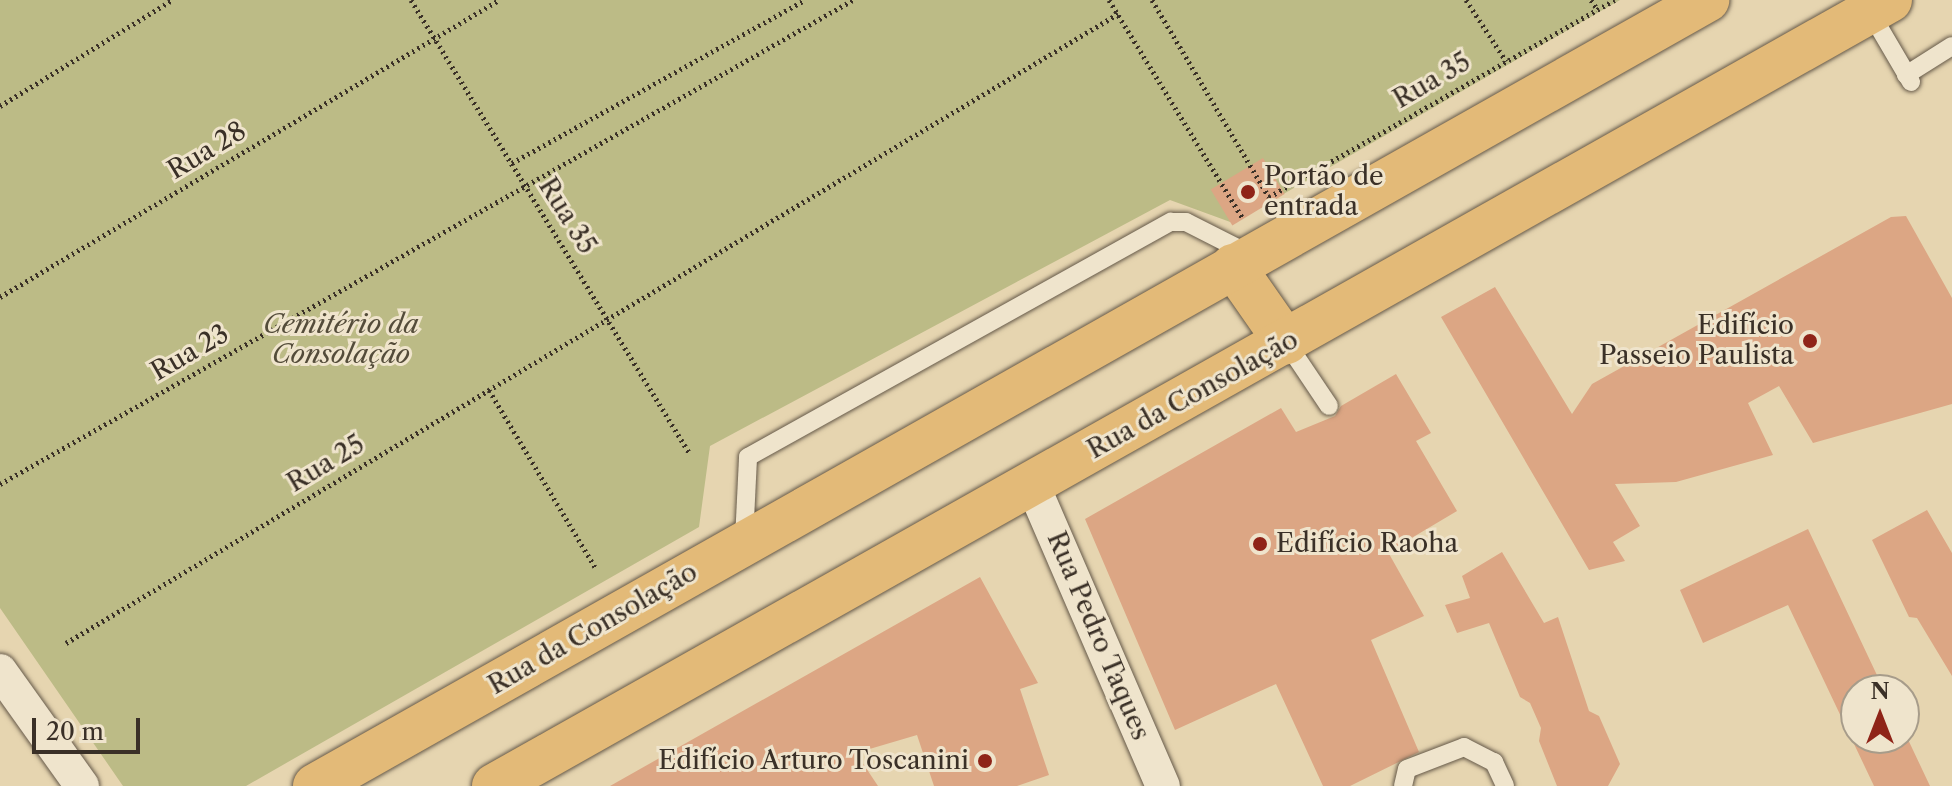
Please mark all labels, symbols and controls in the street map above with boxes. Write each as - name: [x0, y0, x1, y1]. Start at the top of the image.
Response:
- street label: Rua 35: [1388, 46, 1476, 116]
- street label: Rua 28: [162, 115, 252, 187]
- place label: Portão de entrada: [1264, 161, 1384, 222]
- street label: Rua 35: [531, 172, 603, 260]
- marker: Portão de entrada: [1239, 183, 1257, 201]
- park label: Cemitério da Consolação: [263, 309, 419, 370]
- place label: Edifício Passeio Paulista: [1599, 310, 1794, 372]
- street label: Rua 23: [145, 318, 235, 388]
- street label: Rua da Consolação: [1082, 324, 1304, 466]
- marker: Edifício Passeio Paulista: [1801, 332, 1819, 350]
- street label: Rua 25: [282, 429, 370, 499]
- street label: Rua Pedro Taques: [1040, 527, 1156, 745]
- place label: Edifício Raoha: [1276, 528, 1458, 560]
- marker: Edifício Raoha: [1251, 535, 1269, 553]
- street label: Rua da Consolação: [483, 556, 703, 702]
- north arrow: [1840, 674, 1920, 754]
- text: N: [1870, 678, 1890, 705]
- scale bar: [36, 702, 144, 752]
- text: 20 m: [46, 717, 104, 746]
- place label: Edifício Arturo Toscanini: [656, 745, 969, 777]
- marker: Edifício Arturo Toscanini: [976, 752, 994, 770]

